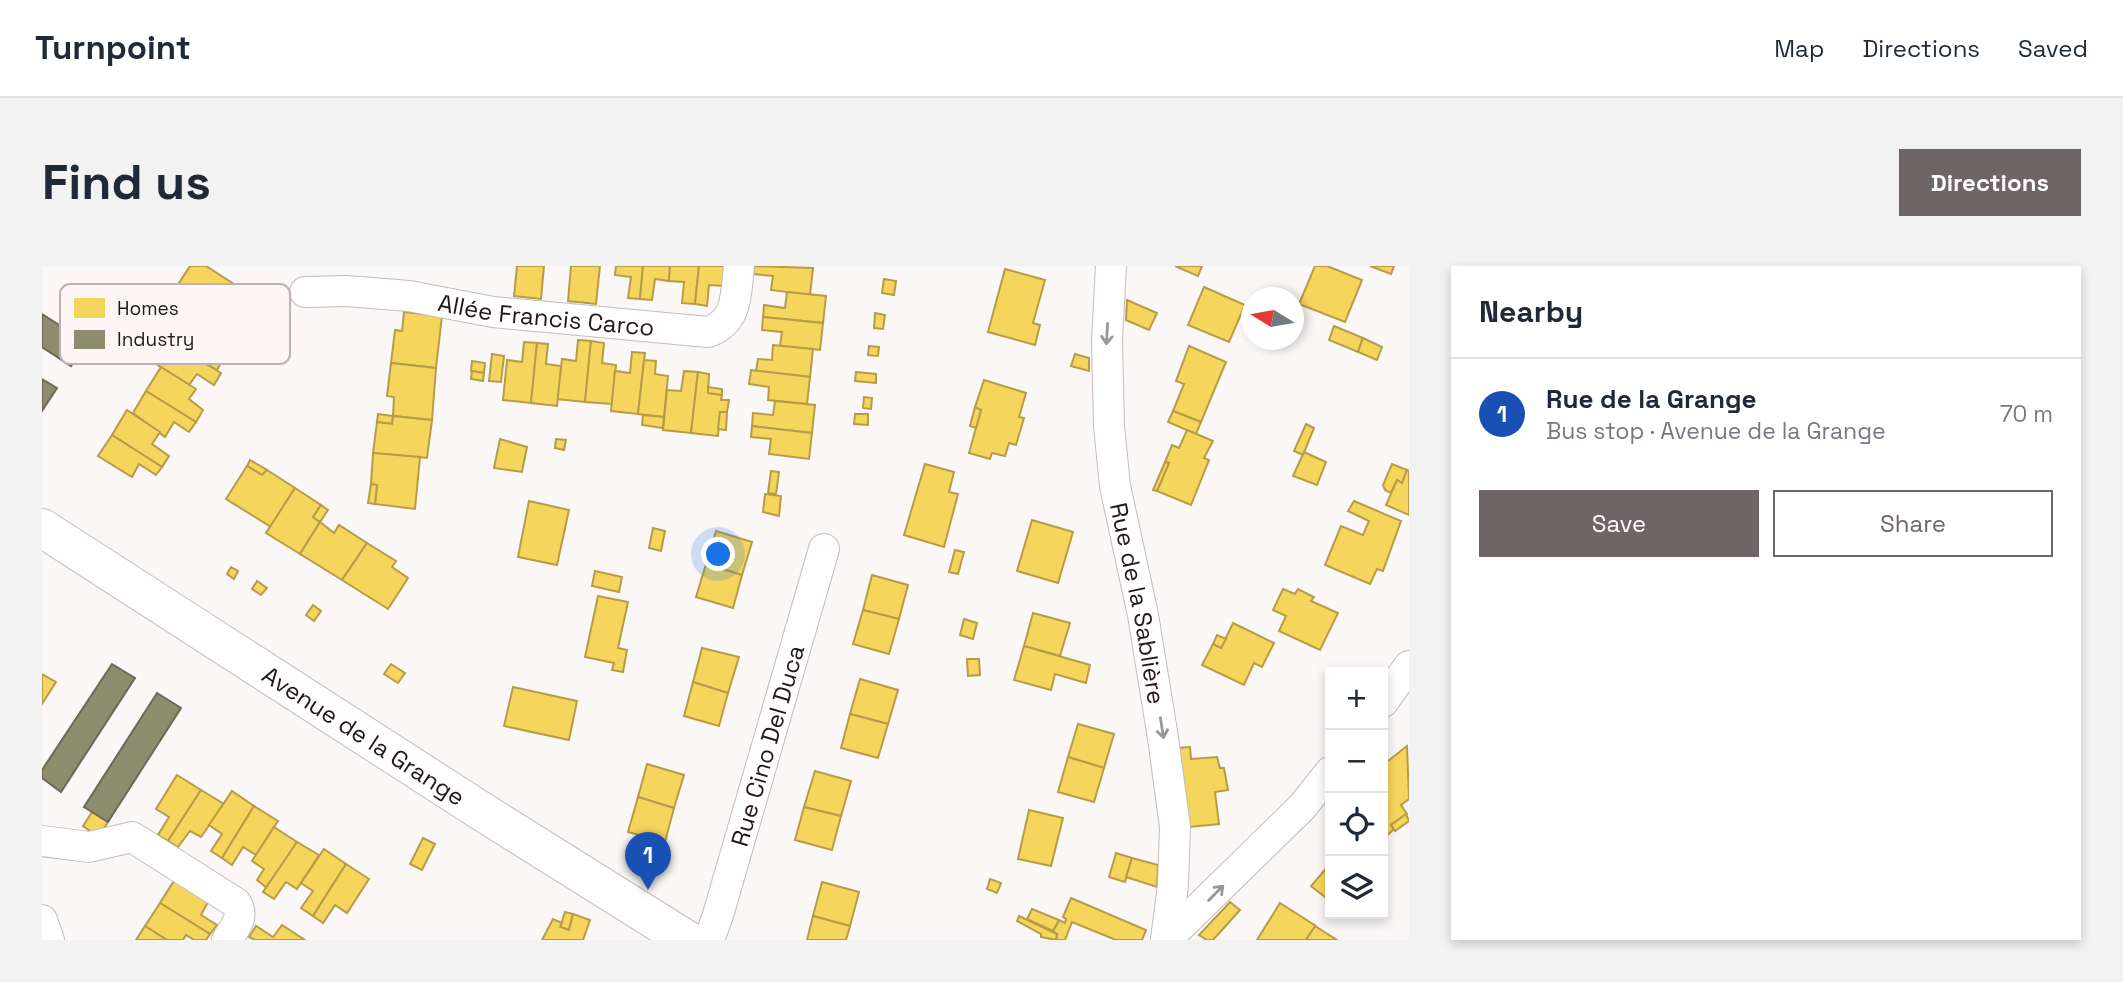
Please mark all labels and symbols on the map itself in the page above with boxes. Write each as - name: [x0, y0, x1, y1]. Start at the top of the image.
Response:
- legend: [60, 284, 290, 364]
- street label: Allée Francis Carco: [435, 286, 656, 342]
- north arrow: [1241, 287, 1304, 350]
- text: Homes: [117, 296, 179, 321]
- one-way arrow: [1101, 322, 1114, 345]
- text: Industry: [117, 327, 194, 352]
- street label: Rue de la Sablière: [1103, 499, 1173, 706]
- your location: [701, 537, 735, 571]
- street label: Rue Cino Del Duca: [723, 641, 811, 850]
- street label: Avenue de la Grange: [257, 659, 471, 812]
- one-way arrow: [1156, 716, 1169, 739]
- pin: 1: [625, 832, 671, 890]
- one-way arrow: [1208, 884, 1225, 901]

